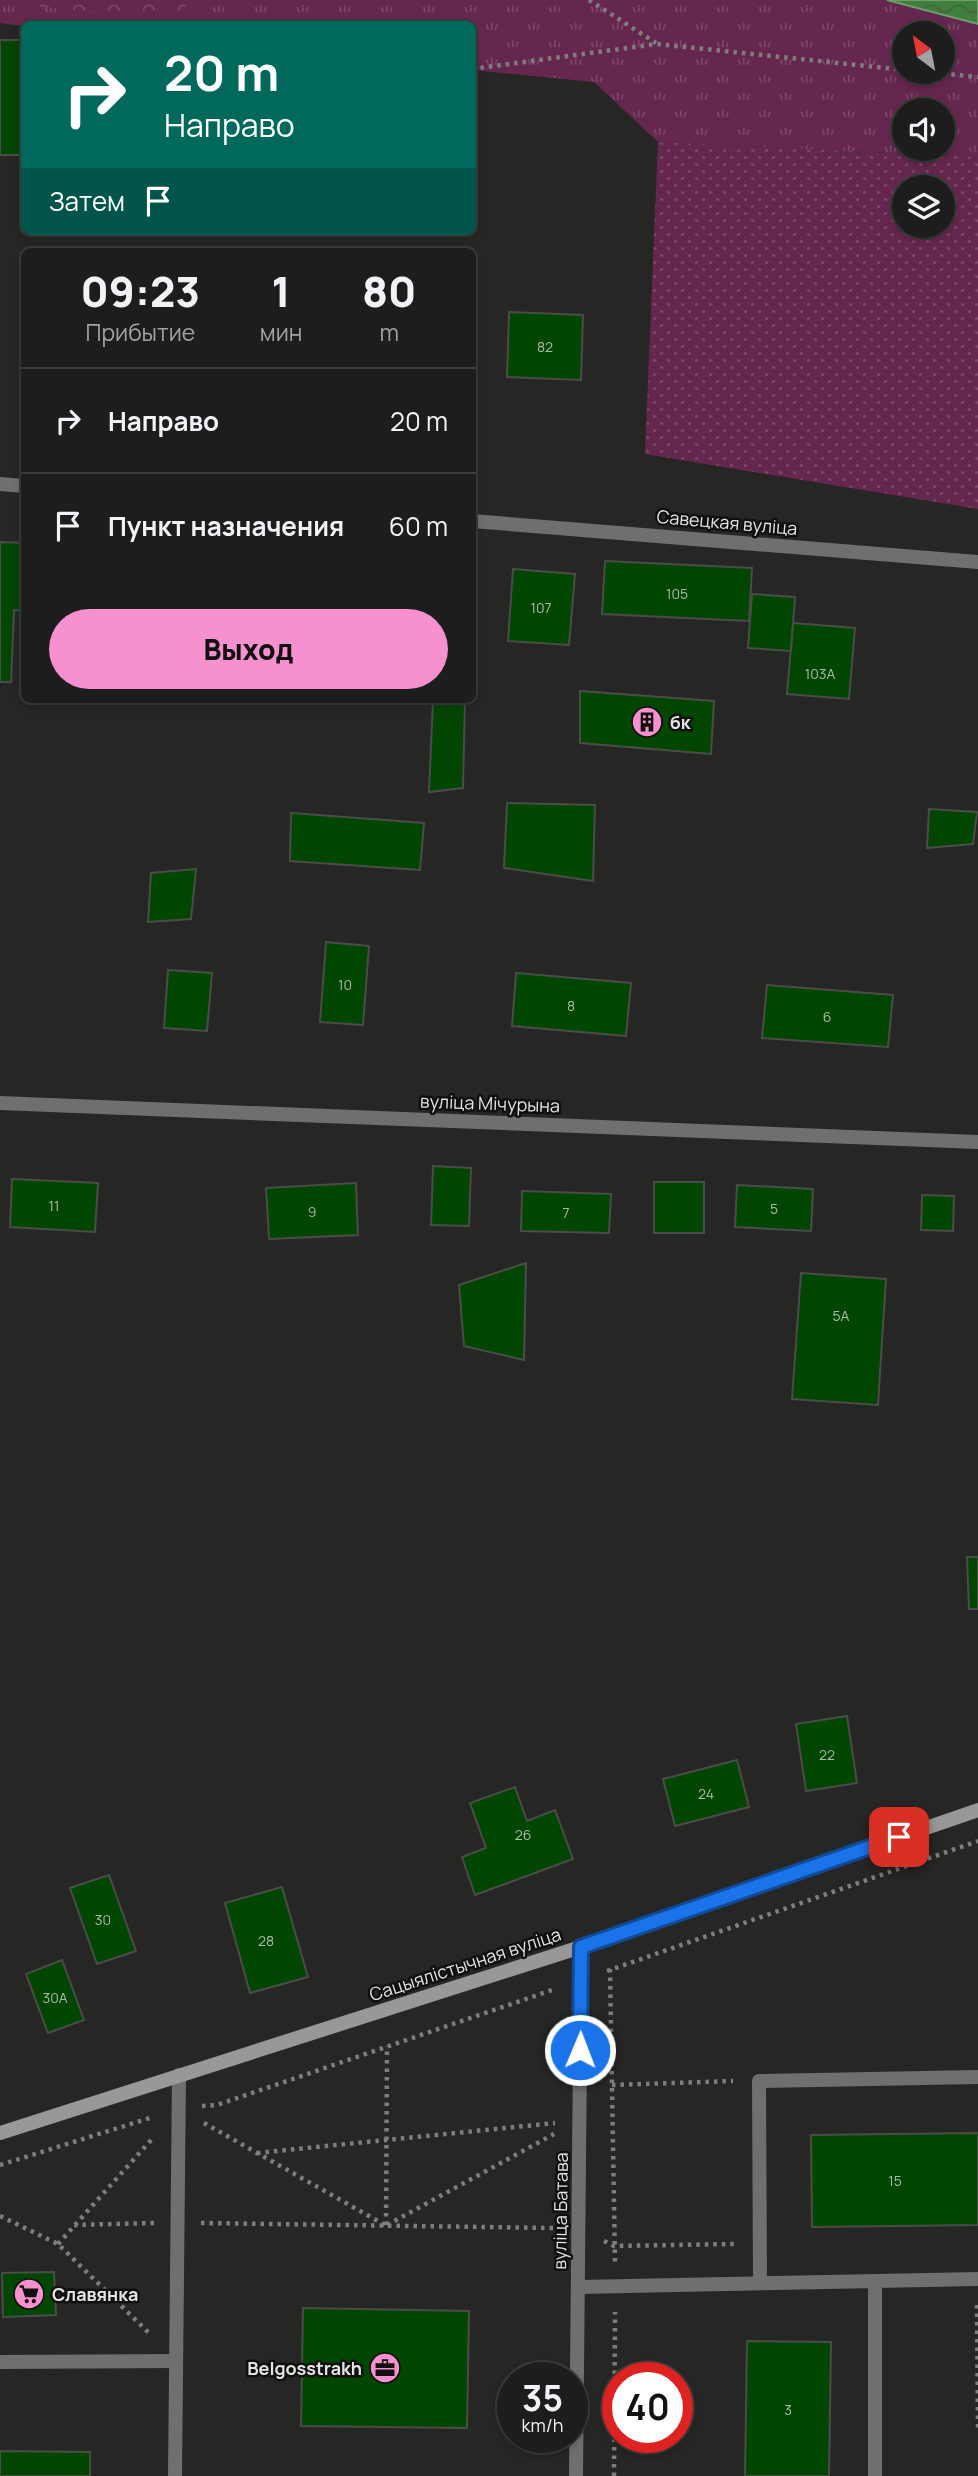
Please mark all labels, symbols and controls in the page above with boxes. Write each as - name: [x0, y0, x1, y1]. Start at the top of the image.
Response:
- north arrow: [892, 21, 956, 84]
- map controls: [892, 21, 955, 238]
- text: 20 m: [164, 39, 279, 106]
- icon: right: [49, 49, 140, 140]
- button: sound: [892, 98, 955, 161]
- text: Направо: [164, 103, 295, 147]
- button: layers: [892, 175, 955, 238]
- icon: arrive: [139, 182, 177, 220]
- text: Затем: [49, 183, 125, 219]
- text: 09:23: [81, 262, 200, 320]
- text: 1: [272, 262, 291, 320]
- text: 80: [362, 262, 416, 320]
- text: Прибытие: [86, 316, 195, 348]
- text: мин: [260, 316, 302, 348]
- text: m: [379, 316, 399, 348]
- house number: 82: [537, 337, 553, 356]
- icon: right: [49, 402, 87, 440]
- text: Направо: [108, 403, 219, 439]
- text: 20 m: [390, 403, 448, 439]
- street label: Савецкая вуліца: [656, 504, 798, 540]
- icon: arrive: [49, 507, 87, 545]
- text: Пункт назначения: [108, 508, 344, 544]
- text: 60 m: [389, 508, 448, 544]
- house number: 105: [666, 584, 688, 603]
- house number: 107: [530, 598, 552, 617]
- button: Выход: [49, 609, 448, 689]
- house number: 103А: [805, 664, 835, 683]
- building icon: бк: [630, 705, 664, 739]
- place label: бк: [670, 710, 692, 734]
- house number: 10: [338, 975, 352, 994]
- house number: 8: [567, 996, 575, 1015]
- house number: 6: [823, 1007, 831, 1026]
- street label: вуліца Мічурына: [420, 1089, 560, 1117]
- house number: 11: [49, 1196, 59, 1215]
- house number: 5: [770, 1199, 778, 1218]
- house number: 9: [308, 1202, 316, 1221]
- house number: 7: [562, 1203, 570, 1222]
- house number: 5А: [833, 1306, 850, 1325]
- house number: 22: [819, 1745, 835, 1764]
- house number: 24: [698, 1784, 714, 1803]
- pin: [869, 1807, 929, 1867]
- icon: arrive: [880, 1818, 918, 1856]
- house number: 26: [515, 1825, 531, 1844]
- house number: 30: [95, 1910, 111, 1929]
- street label: Сацыялістычная вуліца: [366, 1922, 564, 2006]
- house number: 28: [258, 1931, 274, 1950]
- house number: 30А: [42, 1988, 68, 2007]
- position arrow: [543, 2013, 617, 2087]
- street label: вуліца Батава: [547, 2152, 573, 2270]
- house number: 15: [888, 2171, 902, 2190]
- supermarket icon: Славянка: [12, 2277, 46, 2311]
- place label: Славянка: [52, 2282, 138, 2306]
- office icon: Belgosstrakh: [368, 2351, 402, 2385]
- place label: Belgosstrakh: [247, 2356, 362, 2380]
- speed limit sign: 40: [602, 2362, 693, 2453]
- text: 35: [522, 2374, 563, 2422]
- house number: 3: [784, 2400, 792, 2419]
- text: km/h: [522, 2413, 563, 2437]

